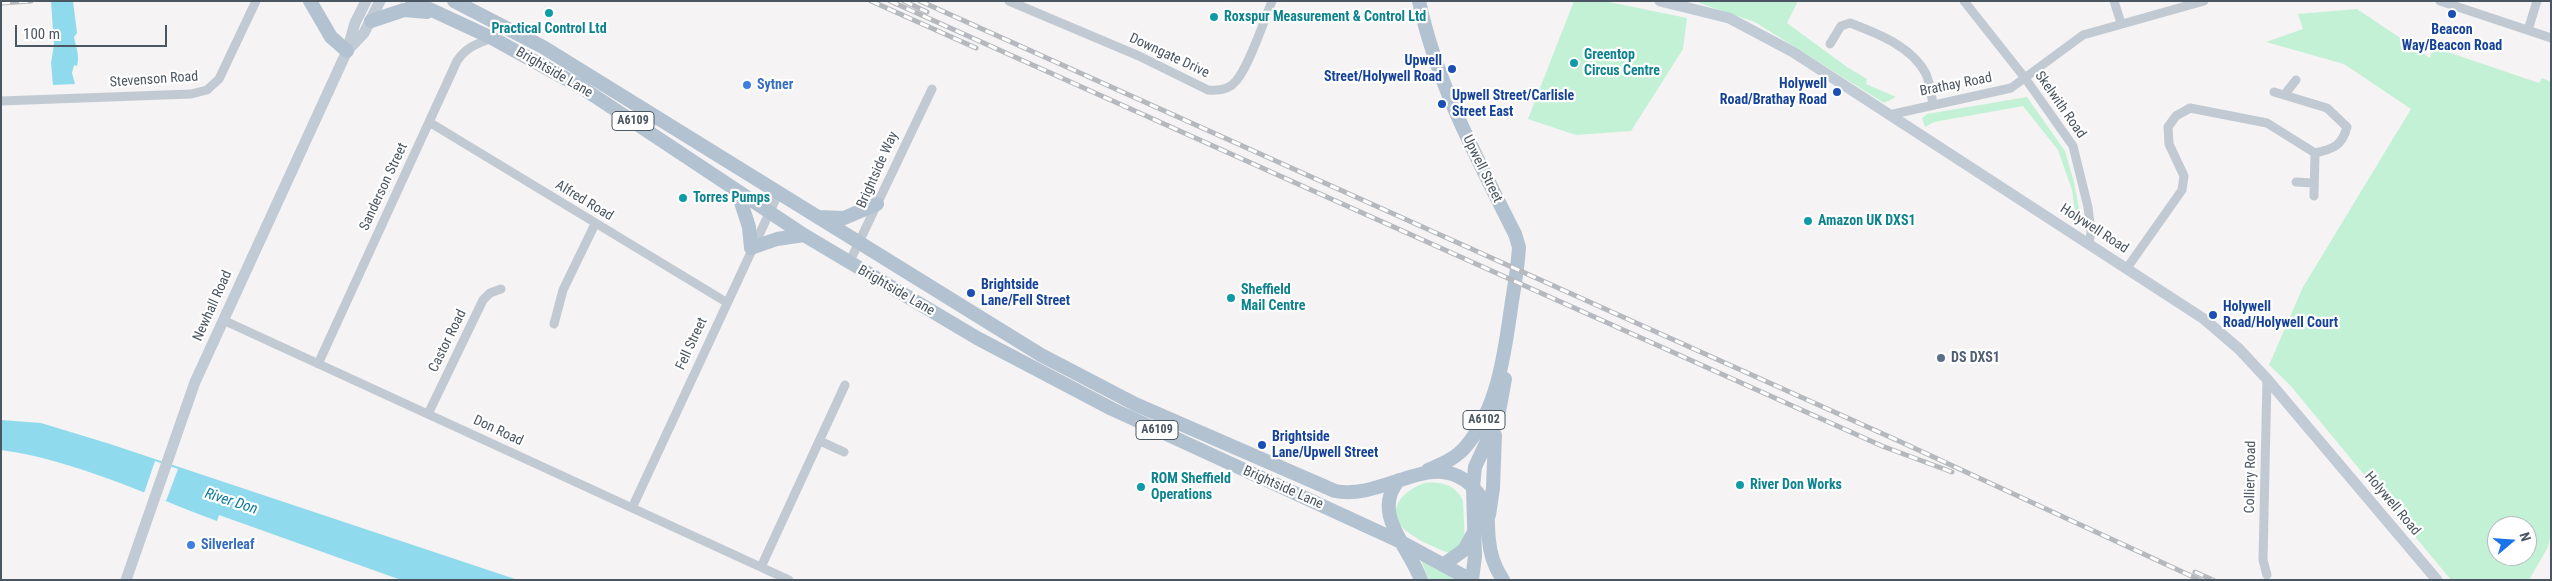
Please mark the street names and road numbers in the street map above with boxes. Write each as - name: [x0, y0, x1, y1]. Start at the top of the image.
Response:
- street label: Downgate Drive: [1126, 30, 1212, 82]
- street label: Brightside Lane: [513, 44, 595, 102]
- street label: Skelwith Road: [2031, 68, 2089, 142]
- street label: Stevenson Road: [109, 69, 199, 91]
- street label: Brathay Road: [1919, 70, 1993, 100]
- road number: A6109: [612, 112, 654, 130]
- street label: Brightside Way: [854, 129, 902, 211]
- street label: Upwell Street: [1458, 133, 1506, 205]
- street label: Sanderson Street: [356, 141, 412, 233]
- street label: Alfred Road: [552, 177, 616, 225]
- street label: Holywell Road: [2057, 201, 2131, 257]
- street label: Brightside Lane: [855, 262, 937, 320]
- street label: Newhall Road: [190, 268, 236, 344]
- street label: Castor Road: [426, 307, 470, 375]
- street label: Fell Street: [673, 315, 711, 373]
- road number: A6102: [1463, 410, 1505, 430]
- street label: Don Road: [470, 412, 526, 450]
- road number: A6109: [1136, 420, 1178, 440]
- street label: Colliery Road: [2242, 441, 2260, 513]
- street label: Brightside Lane: [1240, 463, 1326, 513]
- street label: Holywell Road: [2360, 469, 2424, 539]

